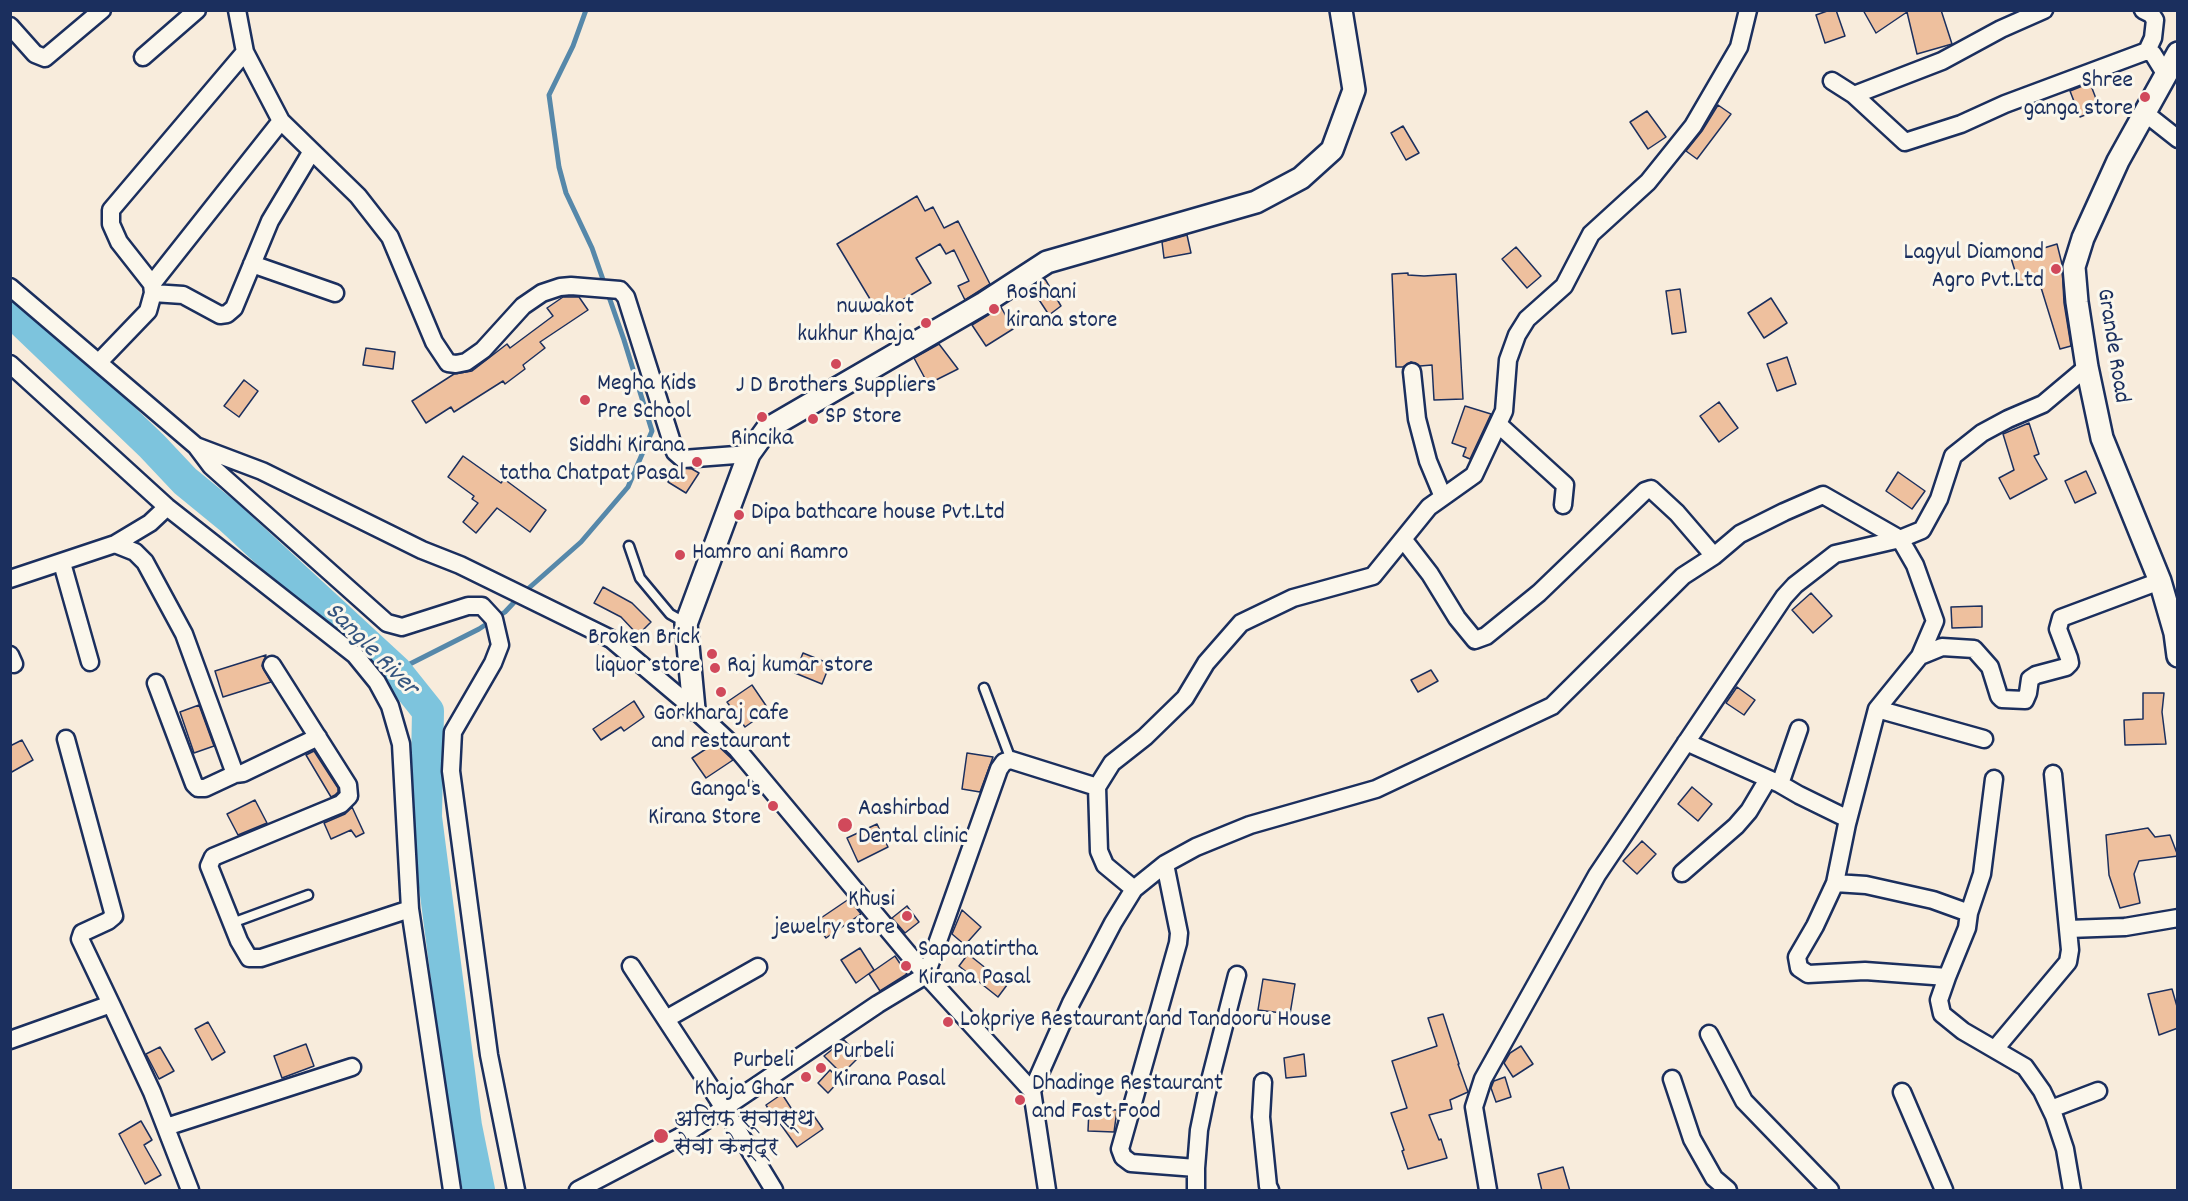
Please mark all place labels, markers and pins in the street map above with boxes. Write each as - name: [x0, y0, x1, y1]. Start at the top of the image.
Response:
- place label: Shree ganga store: [2024, 69, 2133, 125]
- marker: Shree ganga store: [2138, 90, 2152, 104]
- place label: Lagyul Diamond Agro Pvt.Ltd: [1904, 241, 2044, 297]
- marker: Lagyul Diamond Agro Pvt.Ltd: [2049, 262, 2063, 276]
- place label: Roshani kirana store: [1006, 281, 1117, 337]
- place label: nuwakot kukhur Khaja: [797, 295, 914, 351]
- marker: Roshani kirana store: [987, 302, 1001, 316]
- marker: nuwakot kukhur Khaja: [919, 316, 933, 330]
- marker: J D Brothers Suppliers: [829, 357, 843, 371]
- place label: Megha Kids Pre School: [597, 372, 697, 428]
- place label: J D Brothers Suppliers: [736, 374, 936, 402]
- marker: Megha Kids Pre School: [578, 393, 592, 407]
- place label: SP Store: [825, 405, 902, 433]
- marker: Rincika: [755, 410, 769, 424]
- marker: SP Store: [806, 412, 820, 426]
- place label: Rincika: [731, 427, 793, 455]
- place label: Siddhi Kirana tatha Chatpat Pasal: [499, 434, 685, 490]
- marker: Siddhi Kirana tatha Chatpat Pasal: [690, 455, 704, 469]
- place label: Dipa bathcare house Pvt.Ltd: [751, 501, 1005, 529]
- marker: Dipa bathcare house Pvt.Ltd: [732, 508, 746, 522]
- place label: Hamro ani Ramro: [692, 541, 848, 569]
- marker: Hamro ani Ramro: [673, 548, 687, 562]
- place label: Broken Brick liquor store: [588, 626, 700, 682]
- marker: Broken Brick liquor store: [705, 647, 719, 661]
- place label: Raj kumar store: [727, 654, 873, 682]
- marker: Raj kumar store: [708, 661, 722, 675]
- marker: Gorkharaj cafe and restaurant: [714, 685, 728, 699]
- place label: Gorkharaj cafe and restaurant: [651, 702, 791, 758]
- place label: Ganga's Kirana Store: [648, 778, 761, 834]
- place label: Aashirbad Dental clinic: [858, 797, 968, 853]
- marker: Ganga's Kirana Store: [766, 799, 780, 813]
- marker: Aashirbad Dental clinic: [836, 816, 854, 834]
- place label: Khusi jewelry store: [773, 888, 895, 944]
- marker: Khusi jewelry store: [900, 909, 914, 923]
- place label: Sapanatirtha Kirana Pasal: [918, 938, 1038, 994]
- marker: Sapanatirtha Kirana Pasal: [899, 959, 913, 973]
- place label: Lokpriye Restaurant and Tandooru House: [960, 1008, 1331, 1036]
- marker: Lokpriye Restaurant and Tandooru House: [941, 1015, 955, 1029]
- place label: Purbeli Kirana Pasal: [833, 1040, 946, 1096]
- place label: Purbeli Khaja Ghar: [694, 1049, 794, 1105]
- marker: Purbeli Kirana Pasal: [814, 1061, 828, 1075]
- marker: Purbeli Khaja Ghar: [799, 1070, 813, 1084]
- place label: Dhadinge Restaurant and Fast Food: [1032, 1072, 1223, 1128]
- marker: Dhadinge Restaurant and Fast Food: [1013, 1093, 1027, 1107]
- place label: अलिफ स्वास्थ सेवा केन्द्र: [674, 1108, 814, 1164]
- marker: अलिफ स्वास्थ सेवा केन्द्र: [652, 1127, 670, 1145]

